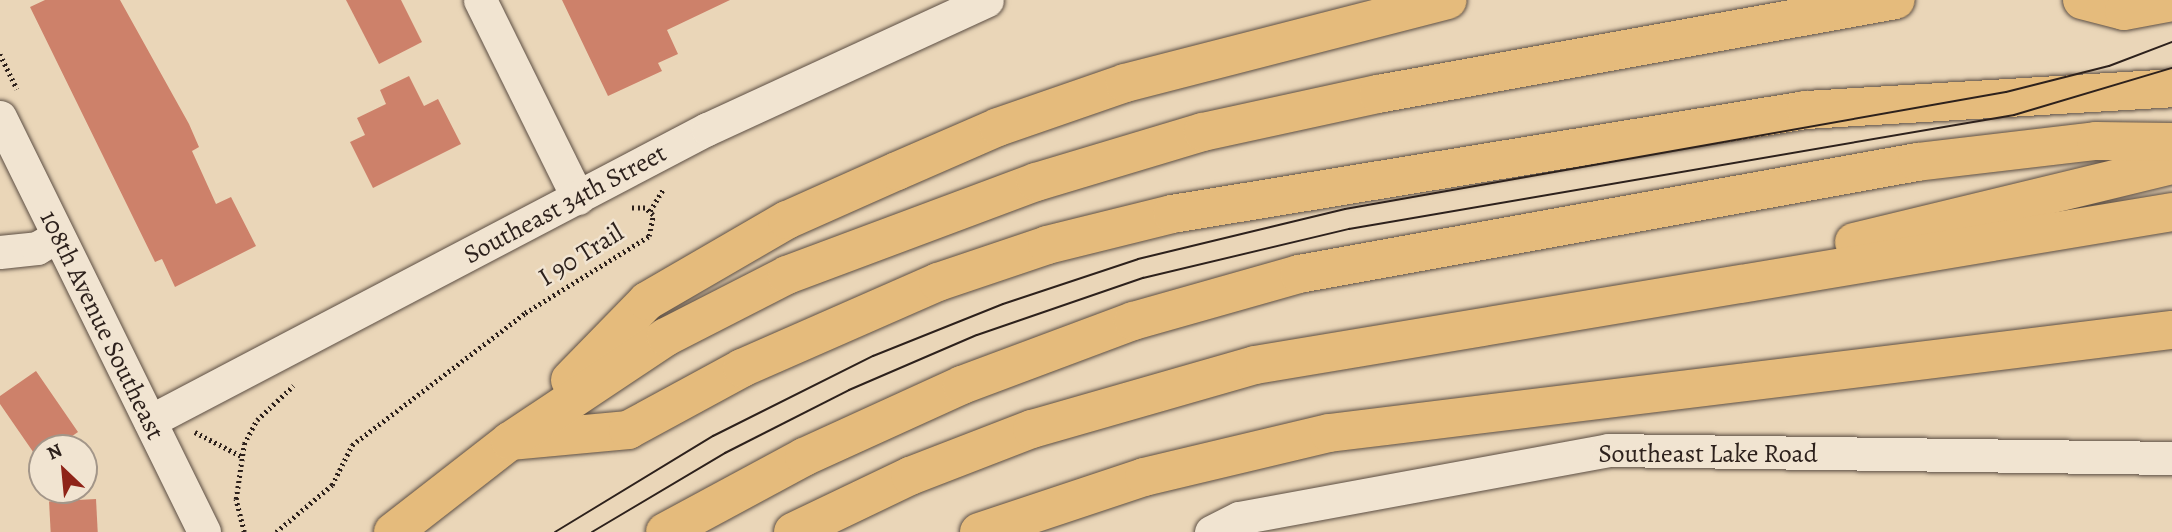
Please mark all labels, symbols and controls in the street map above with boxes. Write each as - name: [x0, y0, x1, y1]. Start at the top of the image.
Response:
- street label: Southeast 34th Street: [458, 137, 672, 271]
- street label: 108th Avenue Southeast: [33, 205, 171, 445]
- street label: I 90 Trail: [533, 217, 629, 293]
- north arrow: [28, 434, 98, 504]
- text: N: [43, 437, 67, 467]
- street label: Southeast Lake Road: [1598, 438, 1818, 470]

